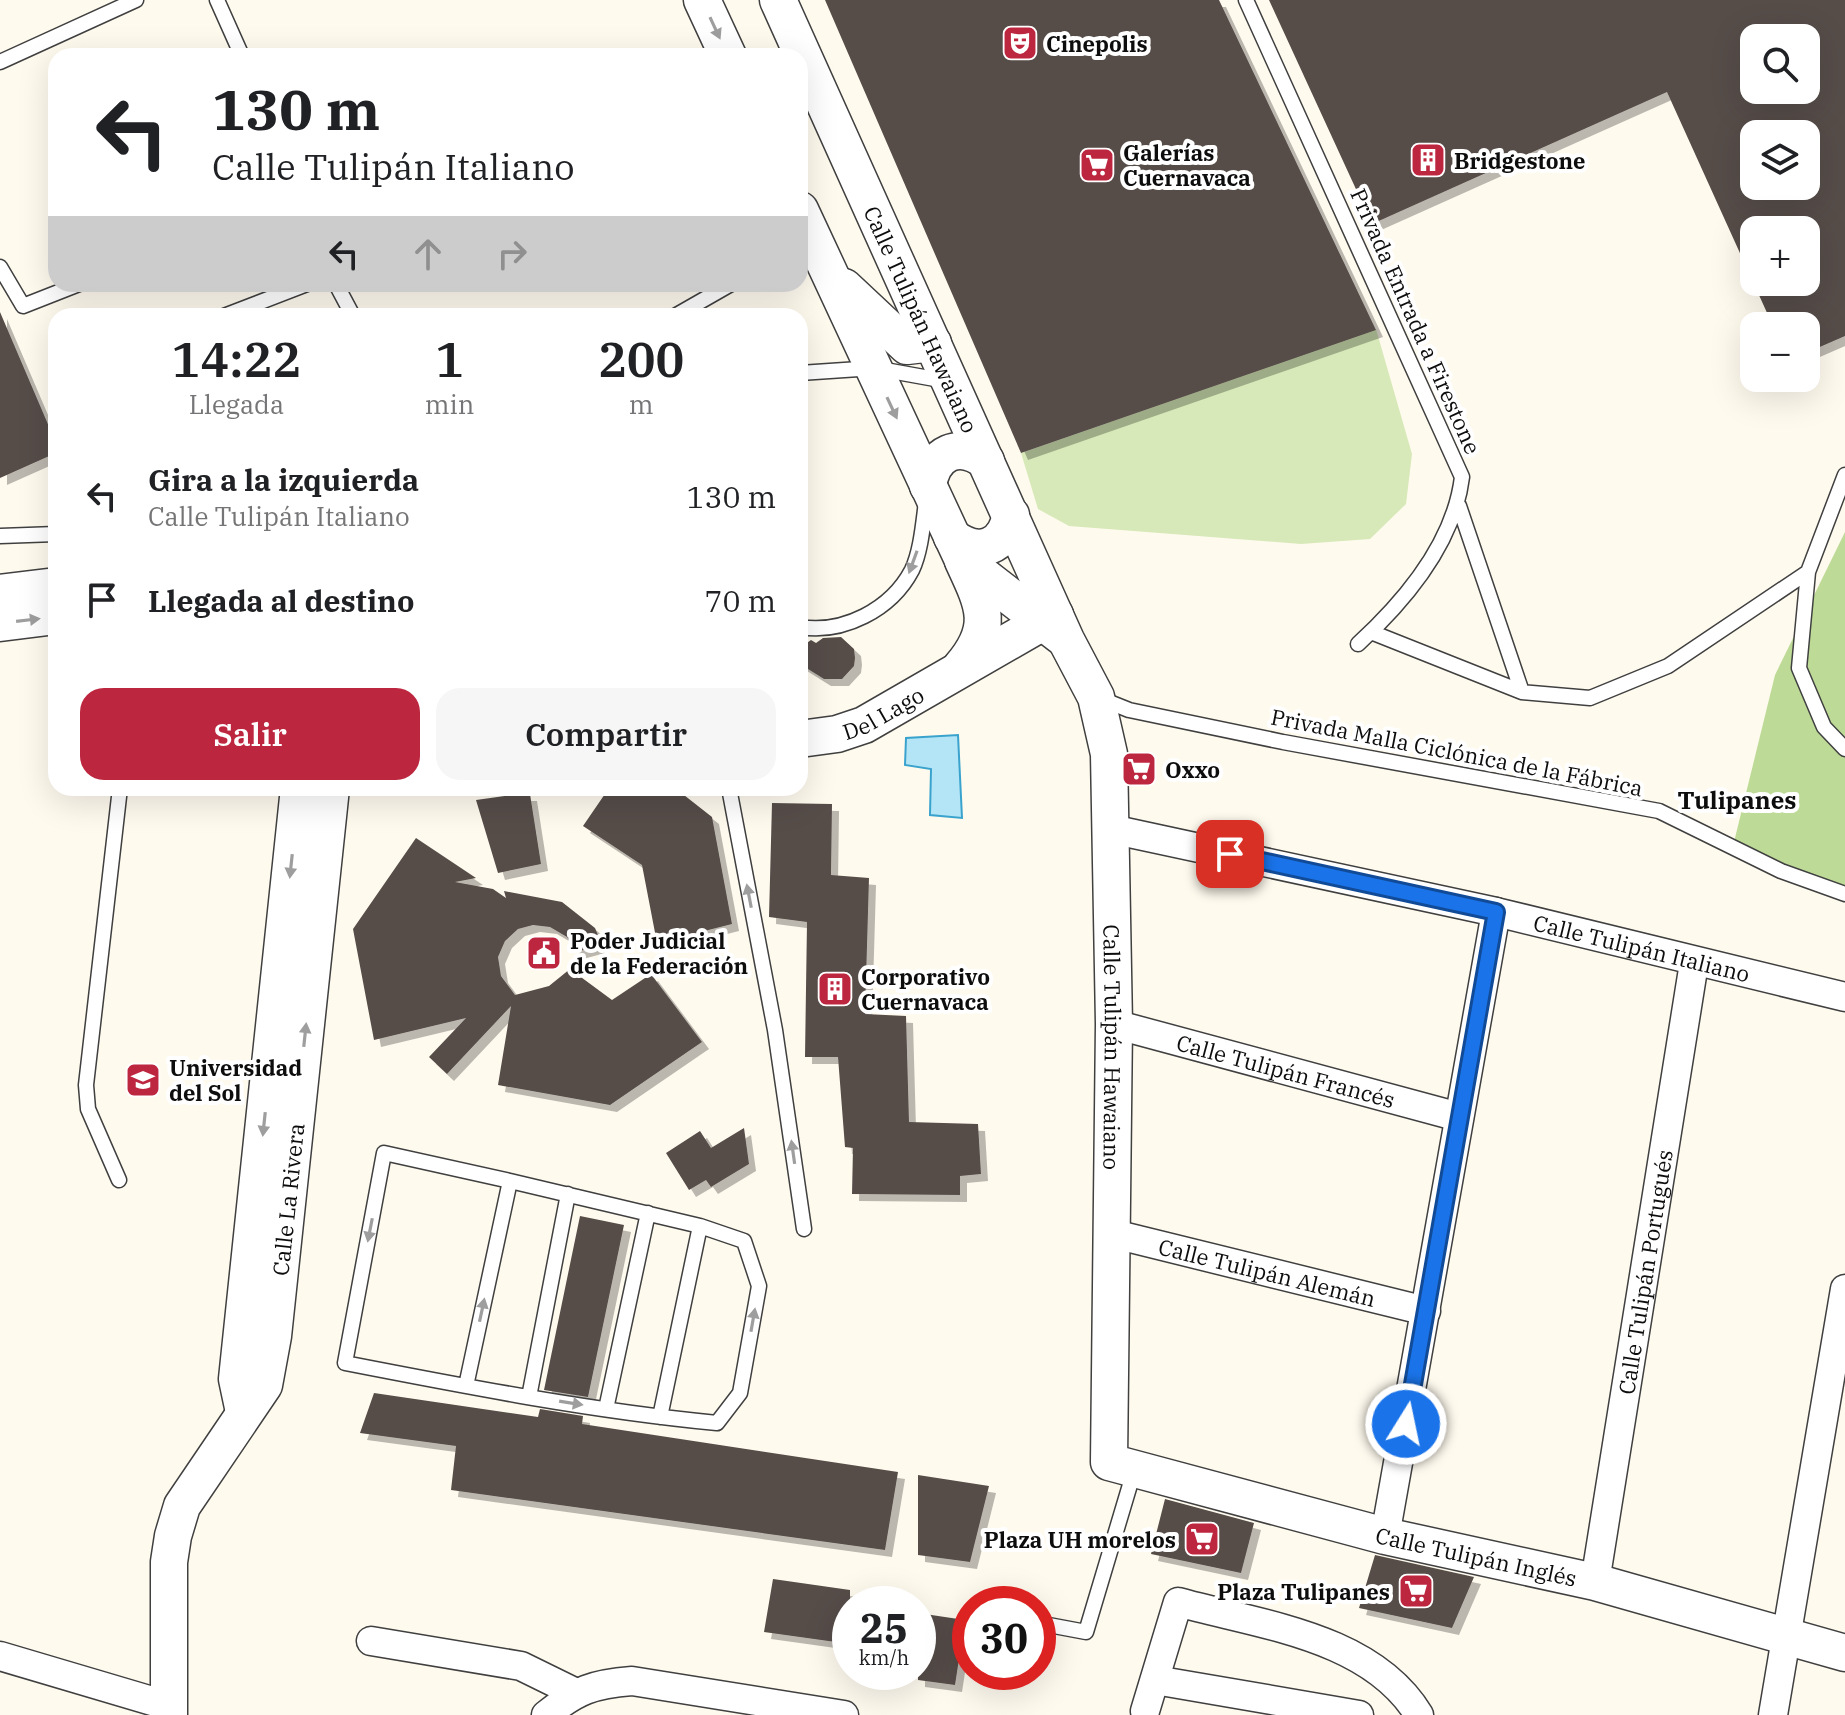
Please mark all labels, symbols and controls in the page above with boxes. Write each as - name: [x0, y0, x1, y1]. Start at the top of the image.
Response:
- one-way arrow: [708, 16, 722, 40]
- theatre icon: Cinepolis: [1001, 24, 1039, 62]
- map controls: [1740, 24, 1820, 392]
- button: search: [1740, 24, 1820, 104]
- place label: Cinepolis: [1046, 29, 1148, 58]
- text: 130 m: [212, 73, 380, 145]
- icon: left: [80, 80, 184, 184]
- button: layers: [1740, 120, 1820, 200]
- place label: Galerías Cuernavaca: [1123, 138, 1251, 192]
- building icon: Bridgestone: [1409, 141, 1447, 179]
- text: Calle Tulipán Italiano: [212, 143, 574, 190]
- supermarket icon: Galerías Cuernavaca: [1078, 146, 1116, 184]
- place label: Bridgestone: [1454, 146, 1585, 175]
- street label: Privada Entrada a Firestone: [1344, 184, 1488, 458]
- street label: Calle Tulipán Hawaiano: [858, 201, 985, 437]
- button: +: [1740, 216, 1820, 296]
- icon: left: [322, 232, 366, 276]
- icon: ahead: [406, 232, 450, 276]
- icon: right: [490, 232, 534, 276]
- button: −: [1740, 312, 1820, 392]
- text: 14:22: [172, 328, 301, 390]
- text: 1: [435, 328, 464, 390]
- text: 200: [598, 328, 684, 390]
- text: Llegada: [189, 387, 284, 421]
- text: min: [425, 387, 474, 421]
- text: m: [629, 387, 654, 421]
- one-way arrow: [885, 396, 899, 419]
- text: Gira a la izquierda: [148, 460, 419, 499]
- icon: left: [80, 474, 124, 518]
- text: 130 m: [686, 477, 776, 516]
- text: Calle Tulipán Italiano: [148, 499, 410, 533]
- one-way arrow: [906, 550, 918, 574]
- icon: arrive: [80, 578, 124, 622]
- text: Llegada al destino: [148, 581, 414, 620]
- text: 70 m: [704, 581, 776, 620]
- one-way arrow: [16, 613, 41, 626]
- street label: Del Lago: [839, 679, 929, 746]
- button: Salir: [80, 688, 420, 780]
- button: Compartir: [436, 688, 776, 780]
- street label: Privada Malla Ciclónica de la Fábrica: [1268, 702, 1646, 802]
- supermarket icon: Oxxo: [1120, 750, 1158, 788]
- place label: Oxxo: [1165, 755, 1220, 784]
- district label: Tulipanes: [1678, 784, 1797, 816]
- pin: [1196, 820, 1264, 888]
- icon: arrive: [1208, 832, 1252, 876]
- one-way arrow: [284, 854, 297, 879]
- one-way arrow: [742, 883, 755, 908]
- street label: Calle Tulipán Italiano: [1531, 907, 1753, 988]
- street label: Calle Tulipán Hawaiano: [1098, 924, 1129, 1170]
- place label: Poder Judicial de la Federación: [570, 926, 748, 980]
- public building icon: Poder Judicial de la Federación: [525, 934, 563, 972]
- place label: Corporativo Cuernavaca: [861, 962, 990, 1016]
- building icon: Corporativo Cuernavaca: [816, 970, 854, 1008]
- one-way arrow: [298, 1022, 311, 1047]
- street label: Calle Tulipán Francés: [1173, 1027, 1398, 1114]
- place label: Universidad del Sol: [169, 1053, 302, 1107]
- school or university icon: Universidad del Sol: [124, 1061, 162, 1099]
- one-way arrow: [257, 1112, 270, 1137]
- street label: Calle La Rivera: [265, 1122, 310, 1277]
- one-way arrow: [786, 1139, 799, 1164]
- street label: Calle Tulipán Portugués: [1611, 1147, 1678, 1396]
- one-way arrow: [363, 1218, 375, 1243]
- street label: Calle Tulipán Alemán: [1156, 1231, 1379, 1313]
- one-way arrow: [476, 1297, 489, 1322]
- one-way arrow: [748, 1307, 760, 1332]
- position arrow: [1364, 1382, 1448, 1466]
- one-way arrow: [558, 1397, 583, 1410]
- supermarket icon: Plaza UH morelos: [1183, 1520, 1221, 1558]
- street label: Calle Tulipán Inglés: [1373, 1520, 1580, 1592]
- place label: Plaza UH morelos: [984, 1525, 1176, 1554]
- supermarket icon: Plaza Tulipanes: [1397, 1572, 1435, 1610]
- place label: Plaza Tulipanes: [1217, 1577, 1390, 1606]
- speed limit sign: 30: [952, 1586, 1056, 1690]
- text: 25: [860, 1602, 908, 1654]
- text: km/h: [859, 1644, 909, 1671]

